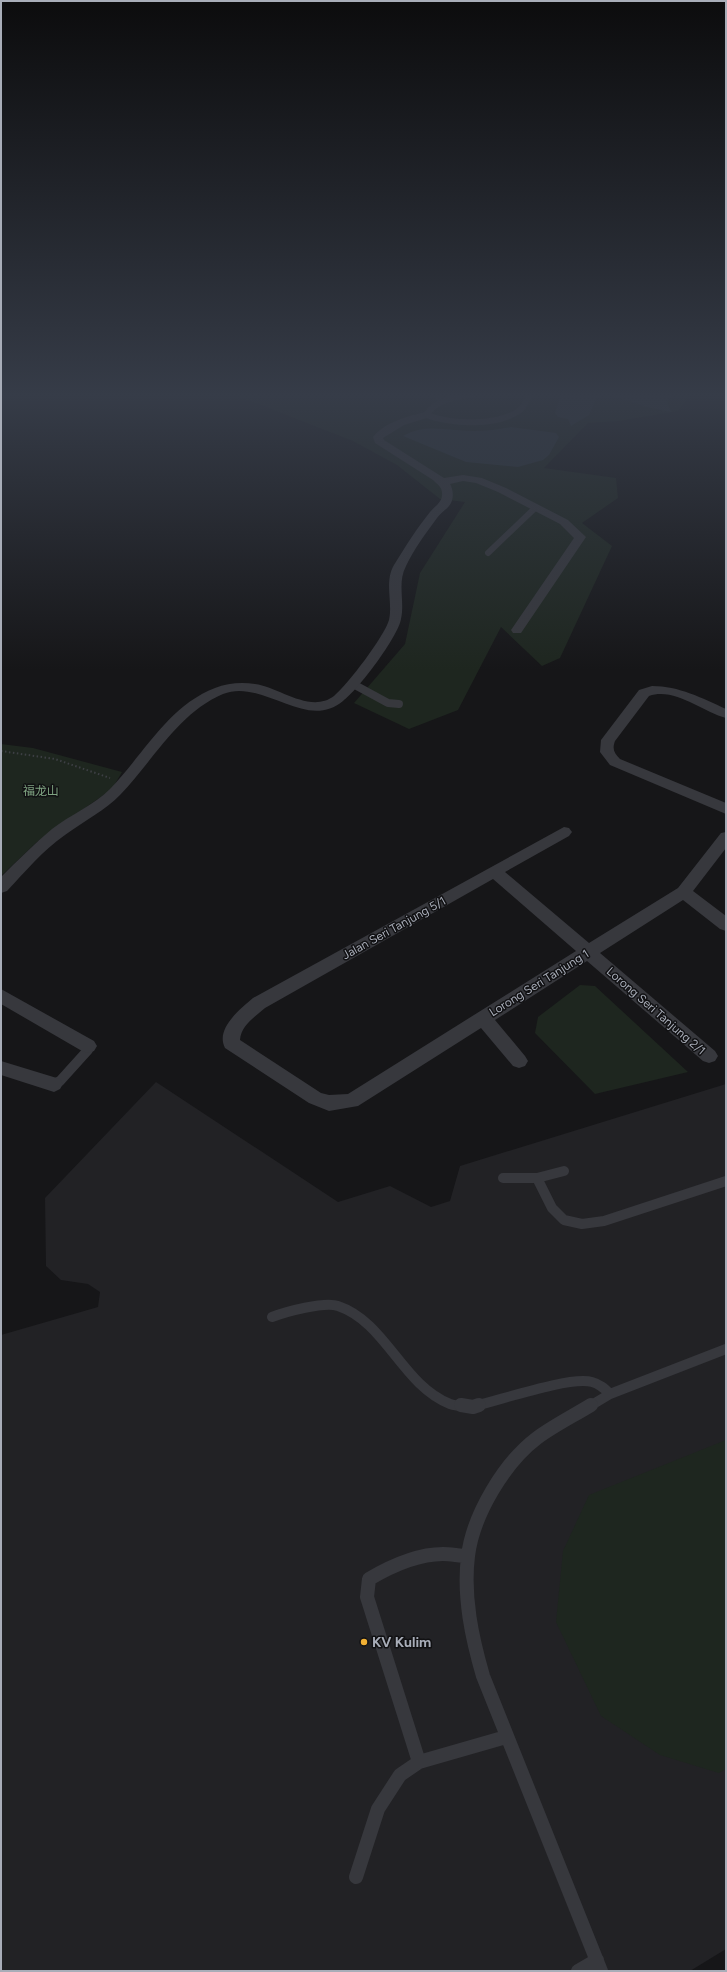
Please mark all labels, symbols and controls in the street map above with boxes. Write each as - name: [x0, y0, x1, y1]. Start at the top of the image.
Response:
- park label: 福龙山: [23, 784, 59, 798]
- street label: Jalan Seri Tanjung 5/1: [340, 894, 448, 962]
- street label: Lorong Seri Tanjung 1: [487, 947, 591, 1019]
- street label: Lorong Seri Tanjung 2/1: [604, 964, 708, 1058]
- place label: KV Kulim: [372, 1634, 431, 1651]
- marker: KV Kulim: [359, 1637, 369, 1647]

